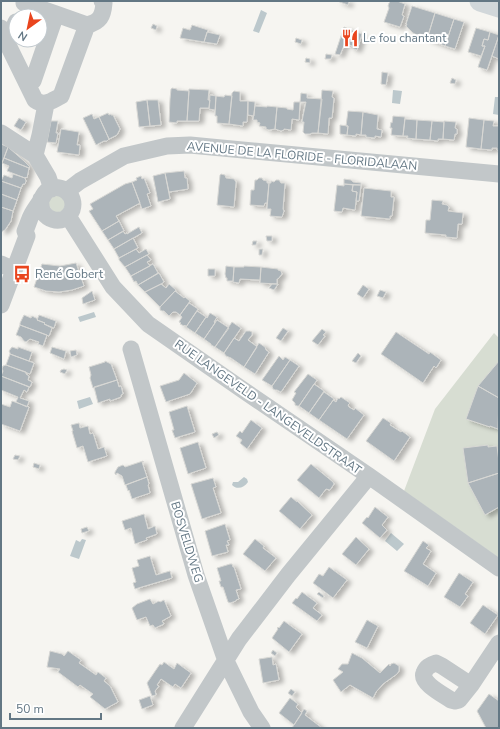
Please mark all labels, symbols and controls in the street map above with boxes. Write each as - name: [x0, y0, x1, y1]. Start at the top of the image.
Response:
- north arrow: [8, 8, 48, 48]
- text: N: [15, 27, 30, 44]
- restaurant icon: Le fou chantant: [340, 28, 360, 48]
- place label: Le fou chantant: [363, 30, 447, 46]
- street label: AVENUE DE LA FLORIDE - FLORIDALAAN: [186, 138, 418, 174]
- bus stop icon: René Gobert: [12, 264, 32, 284]
- place label: René Gobert: [35, 266, 104, 282]
- street label: RUE LANGEVELD - LANGEVELDSTRAAT: [171, 336, 365, 478]
- street label: BOSVELDWEG: [167, 500, 207, 584]
- scale bar: [10, 695, 101, 721]
- text: 50 m: [16, 701, 44, 717]

